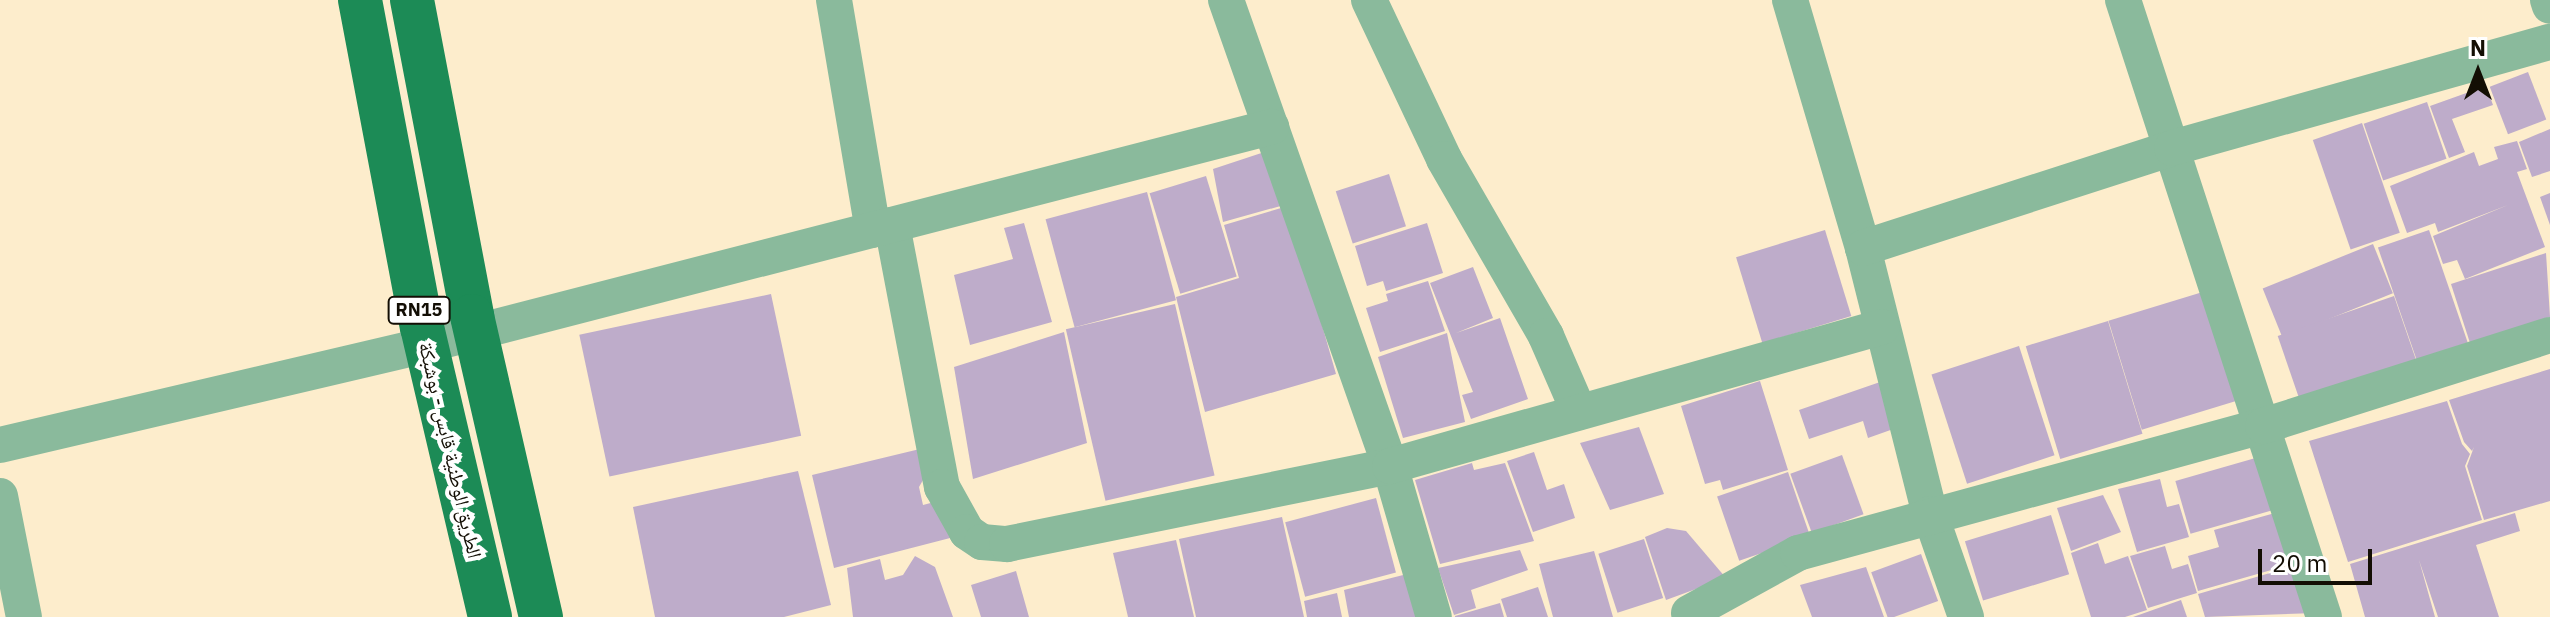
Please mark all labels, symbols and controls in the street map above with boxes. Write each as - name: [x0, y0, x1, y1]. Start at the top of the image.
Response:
- north arrow: [2438, 32, 2518, 112]
- text: N: [2470, 33, 2486, 62]
- road number: RN15: [387, 296, 451, 324]
- street label: الطريق الوطنية قابس - بوشبكة: [414, 340, 488, 560]
- scale bar: [2262, 533, 2376, 583]
- text: 20 m: [2272, 547, 2327, 579]

